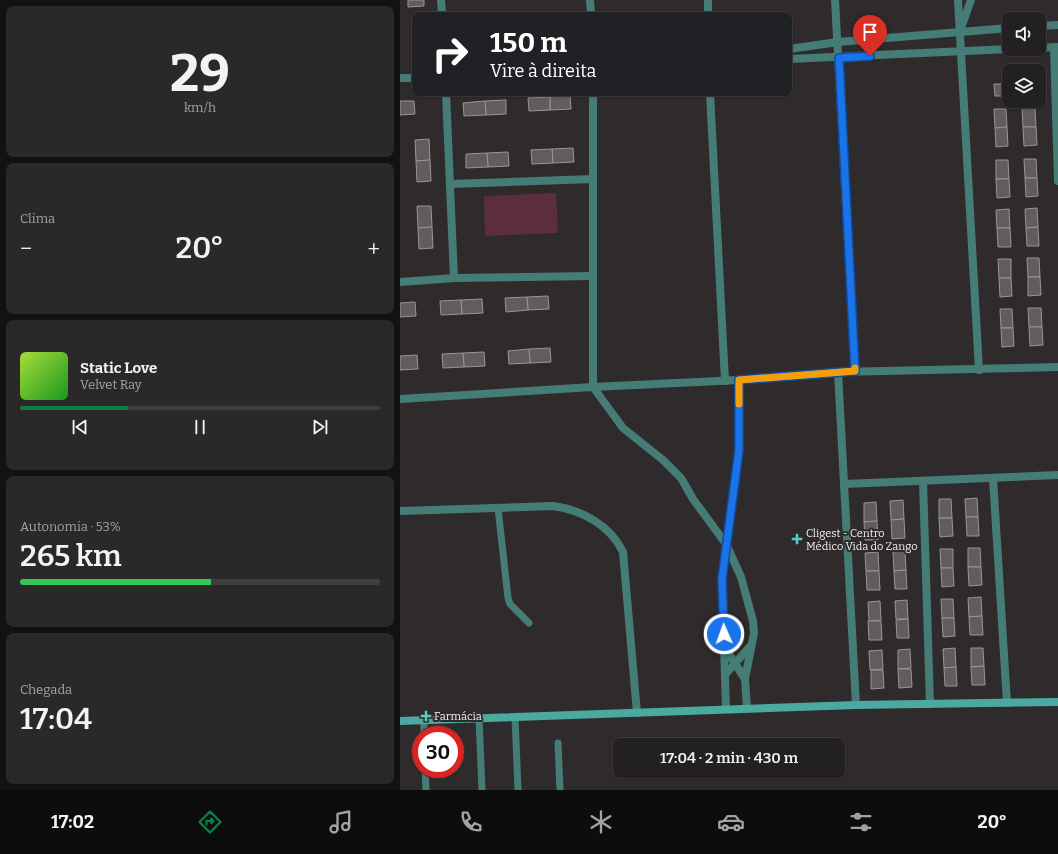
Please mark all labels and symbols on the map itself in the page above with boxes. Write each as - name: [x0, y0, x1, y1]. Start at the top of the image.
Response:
- pin: [853, 15, 887, 56]
- place label: Cligest - Centro Médico Vida do Zango: [806, 527, 918, 553]
- marker: Cligest - Centro Médico Vida do Zango: [791, 533, 803, 545]
- position arrow: [703, 613, 745, 655]
- place label: Farmácia: [434, 710, 482, 723]
- marker: Farmácia: [421, 711, 431, 721]
- speed limit sign: 30: [412, 726, 464, 778]

